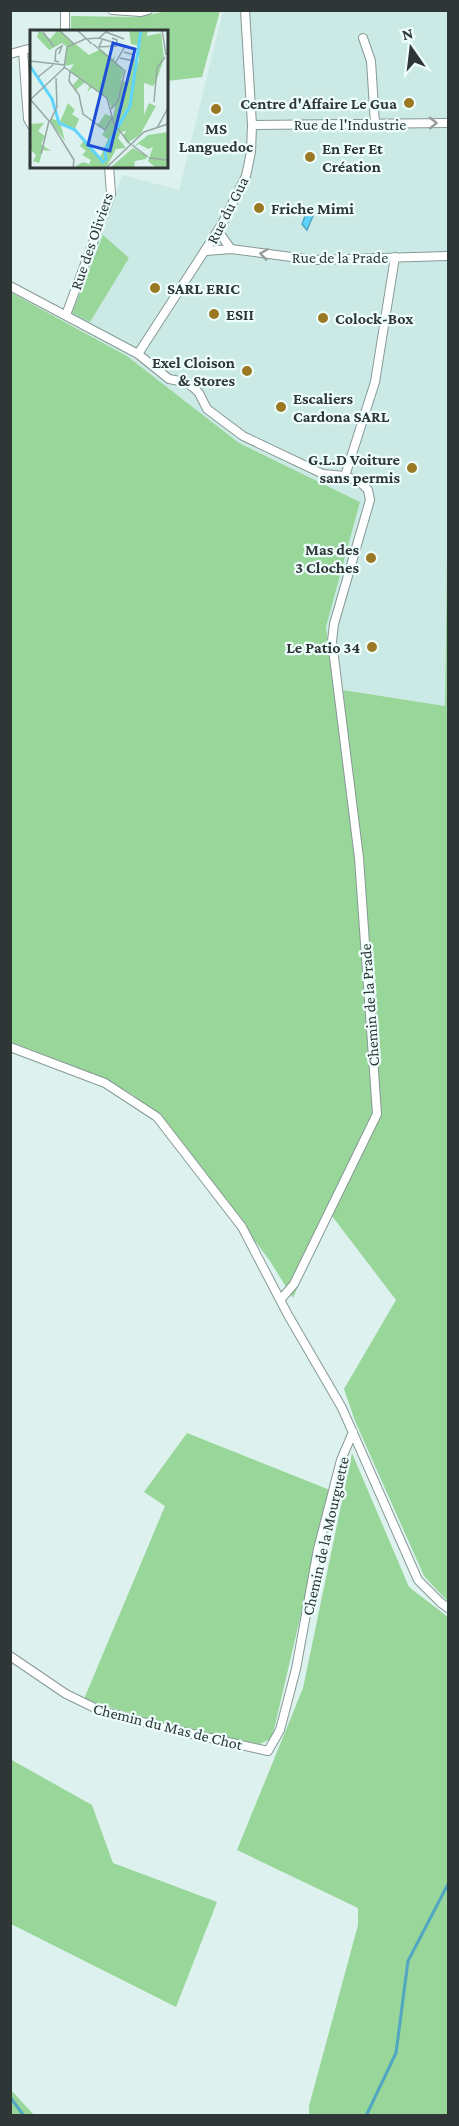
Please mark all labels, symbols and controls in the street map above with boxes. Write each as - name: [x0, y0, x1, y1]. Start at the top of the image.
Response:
- north arrow: [381, 18, 441, 78]
- text: N: [400, 24, 415, 43]
- inset map: [30, 30, 168, 168]
- place label: Centre d'Affaire Le Gua: [240, 95, 397, 112]
- marker: Centre d'Affaire Le Gua: [402, 96, 416, 110]
- marker: MS Languedoc: [209, 102, 223, 116]
- street label: Rue de l'Industrie: [294, 116, 406, 133]
- one-way arrow: [428, 117, 437, 130]
- place label: MS Languedoc: [179, 120, 253, 155]
- place label: En Fer Et Création: [322, 140, 383, 175]
- marker: En Fer Et Création: [303, 150, 317, 164]
- street label: Rue du Gua: [203, 173, 252, 247]
- street label: Rue des Oliviers: [67, 190, 116, 292]
- place label: Friche Mimi: [271, 200, 354, 217]
- marker: Friche Mimi: [252, 201, 266, 215]
- one-way arrow: [260, 249, 269, 261]
- street label: Rue de la Prade: [292, 249, 388, 266]
- place label: SARL ERIC: [167, 280, 240, 297]
- marker: SARL ERIC: [148, 281, 162, 295]
- place label: ESII: [226, 306, 254, 323]
- marker: ESII: [207, 307, 221, 321]
- place label: Colock-Box: [335, 310, 414, 327]
- marker: Colock-Box: [316, 311, 330, 325]
- place label: Exel Cloison & Stores: [152, 354, 235, 389]
- marker: Exel Cloison & Stores: [240, 364, 254, 378]
- place label: Escaliers Cardona SARL: [293, 390, 390, 425]
- marker: Escaliers Cardona SARL: [274, 400, 288, 414]
- place label: G.L.D Voiture sans permis: [308, 451, 401, 486]
- marker: G.L.D Voiture sans permis: [405, 461, 419, 475]
- place label: Mas des 3 Cloches: [295, 541, 359, 576]
- marker: Mas des 3 Cloches: [364, 551, 378, 565]
- place label: Le Patio 34: [286, 639, 360, 656]
- marker: Le Patio 34: [365, 640, 379, 654]
- street label: Chemin de la Prade: [357, 943, 382, 1067]
- street label: Chemin de la Mourguette: [299, 1455, 353, 1617]
- street label: Chemin du Mas de Chot: [91, 1700, 245, 1753]

